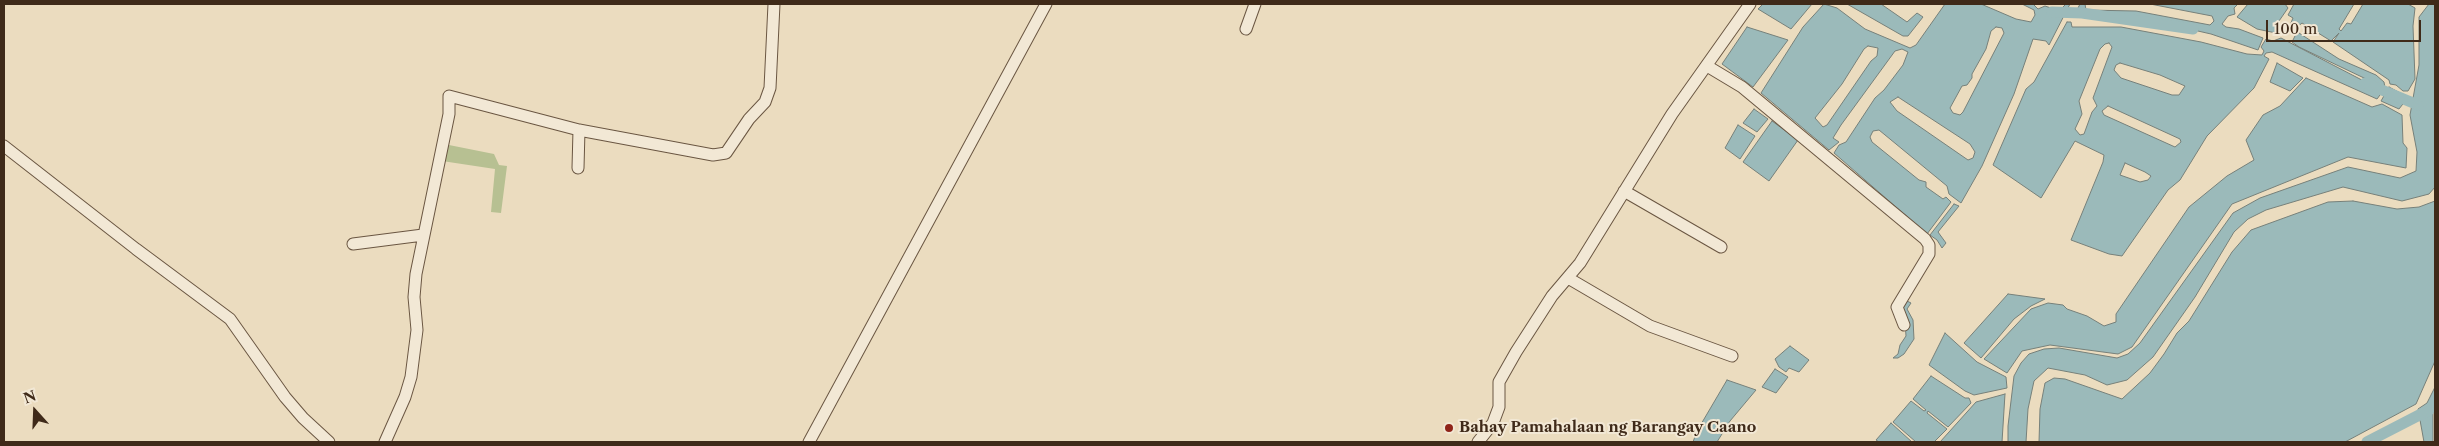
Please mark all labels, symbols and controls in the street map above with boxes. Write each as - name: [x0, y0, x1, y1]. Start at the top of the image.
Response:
- scale bar: [2269, 10, 2424, 42]
- text: 100 m: [2274, 19, 2317, 38]
- north arrow: [10, 386, 60, 436]
- text: N: [21, 386, 39, 407]
- place label: Bahay Pamahalaan ng Barangay Caano: [1459, 419, 1756, 437]
- marker: Bahay Pamahalaan ng Barangay Caano: [1443, 422, 1455, 434]

